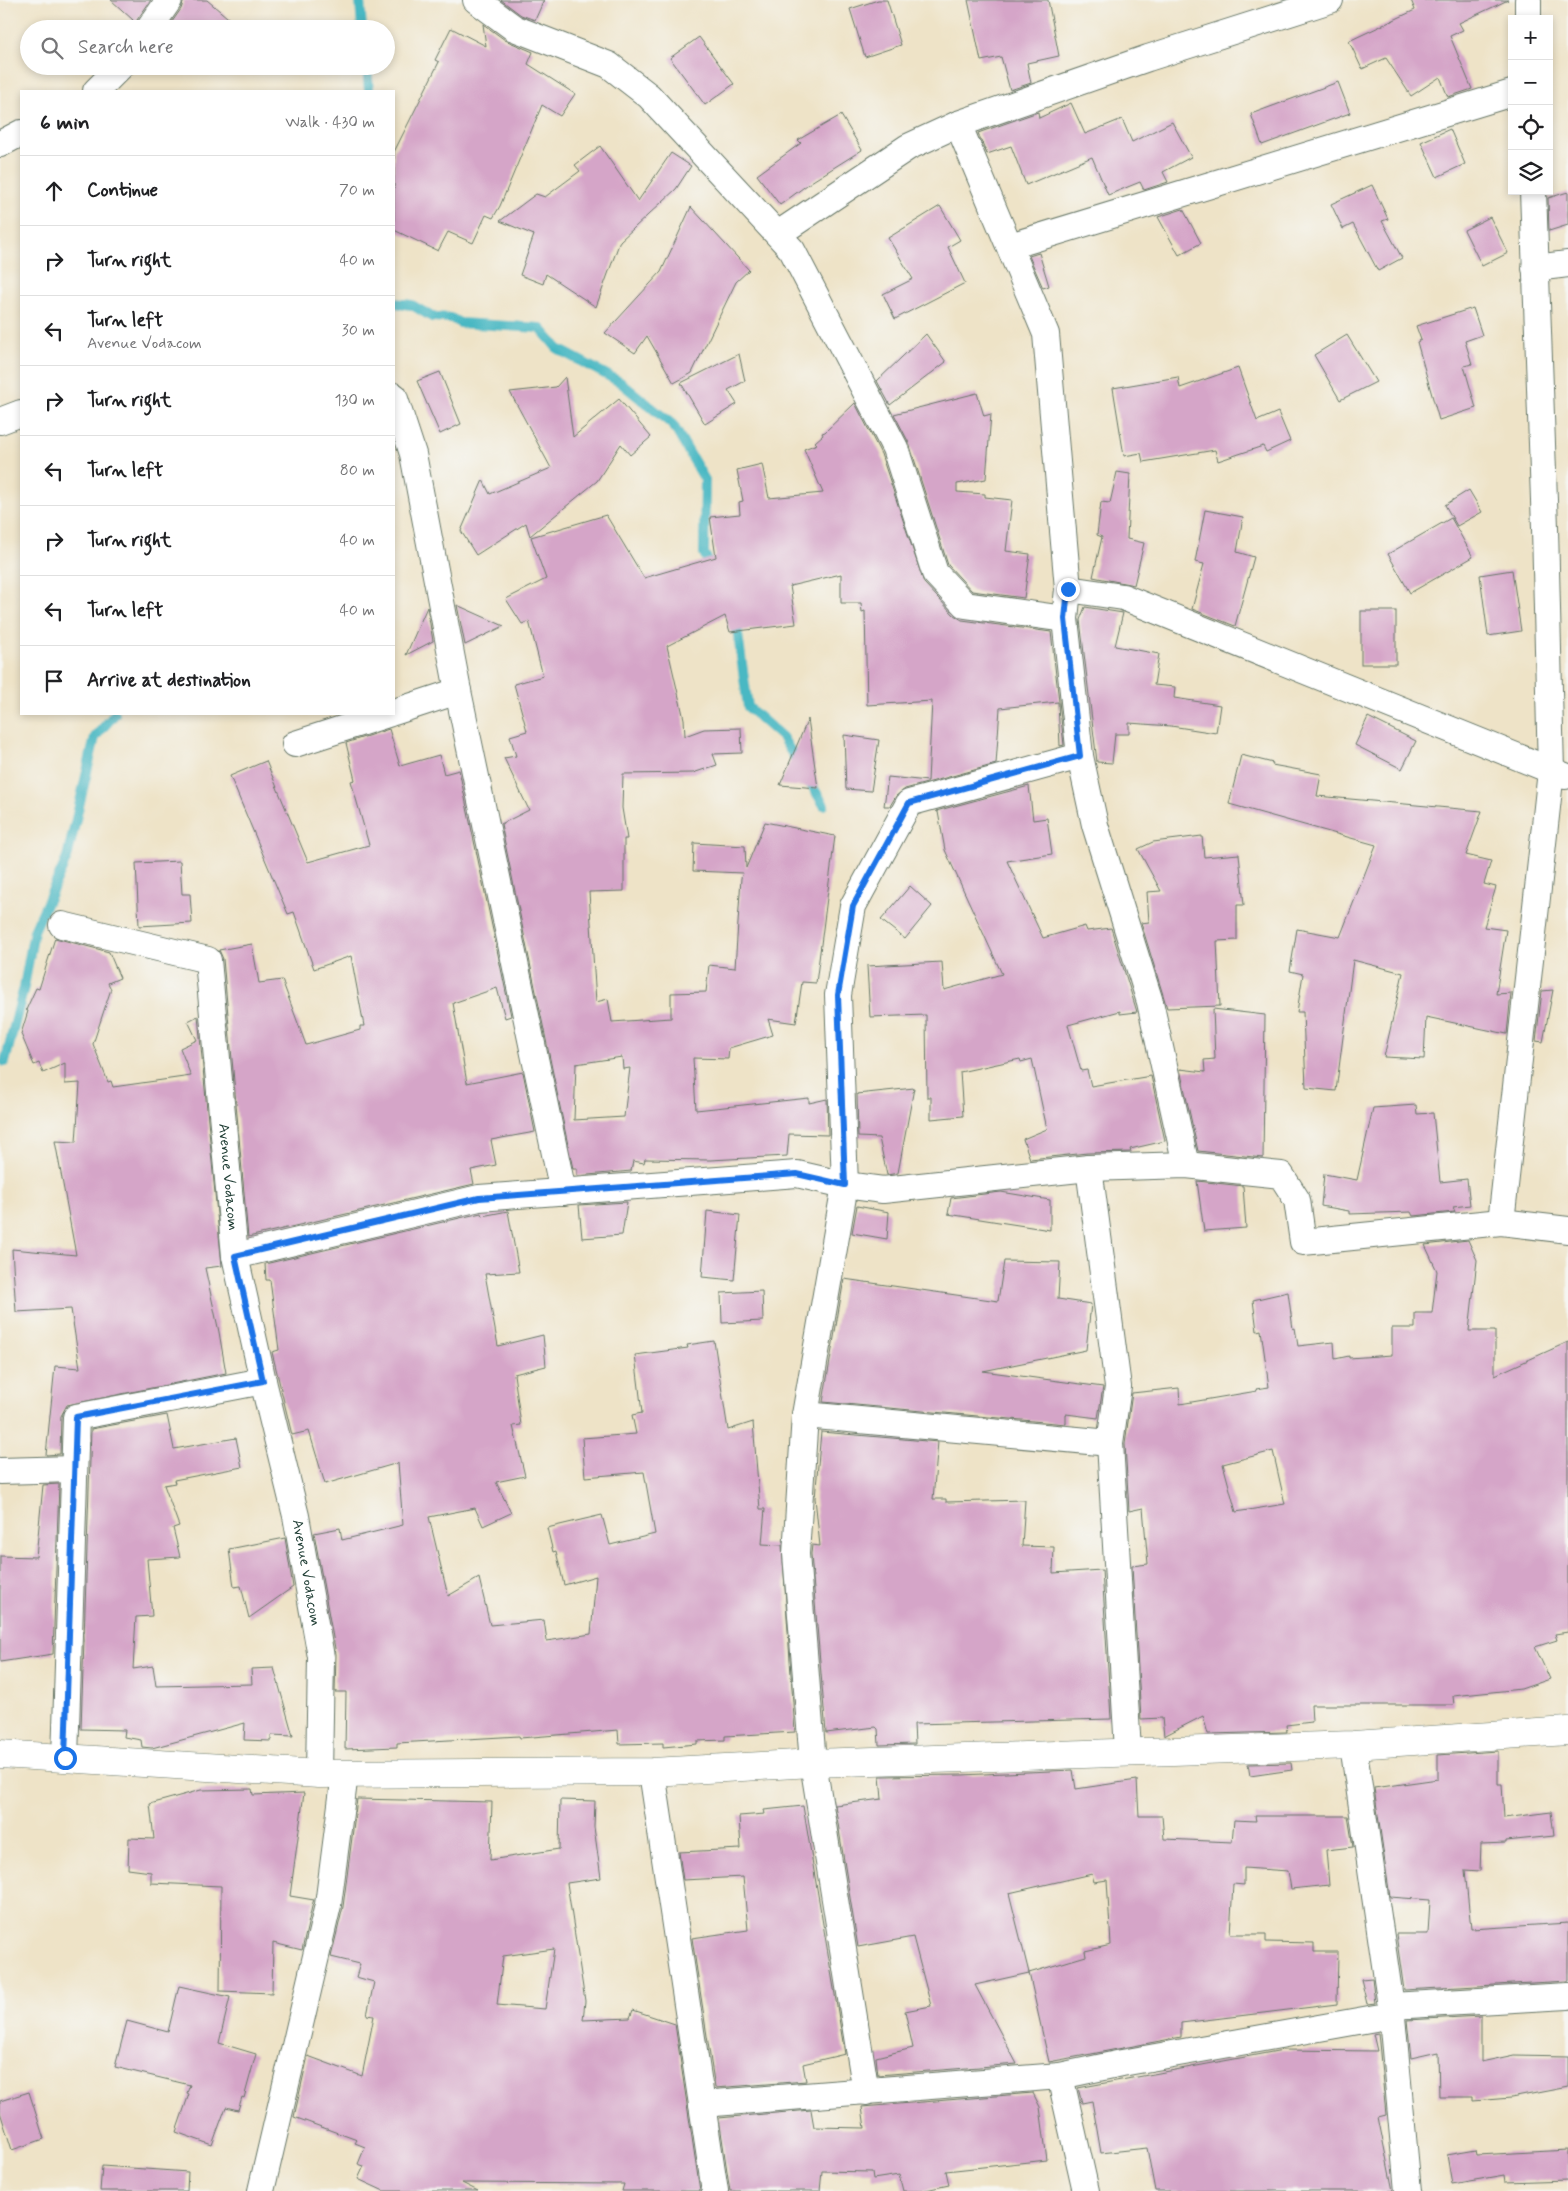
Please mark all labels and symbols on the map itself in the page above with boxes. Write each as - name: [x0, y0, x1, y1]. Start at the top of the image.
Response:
- route end: [1057, 578, 1080, 601]
- street label: Avenue Vodacom: [213, 1122, 243, 1232]
- street label: Avenue Vodacom: [287, 1518, 325, 1628]
- route start: [54, 1747, 77, 1770]

